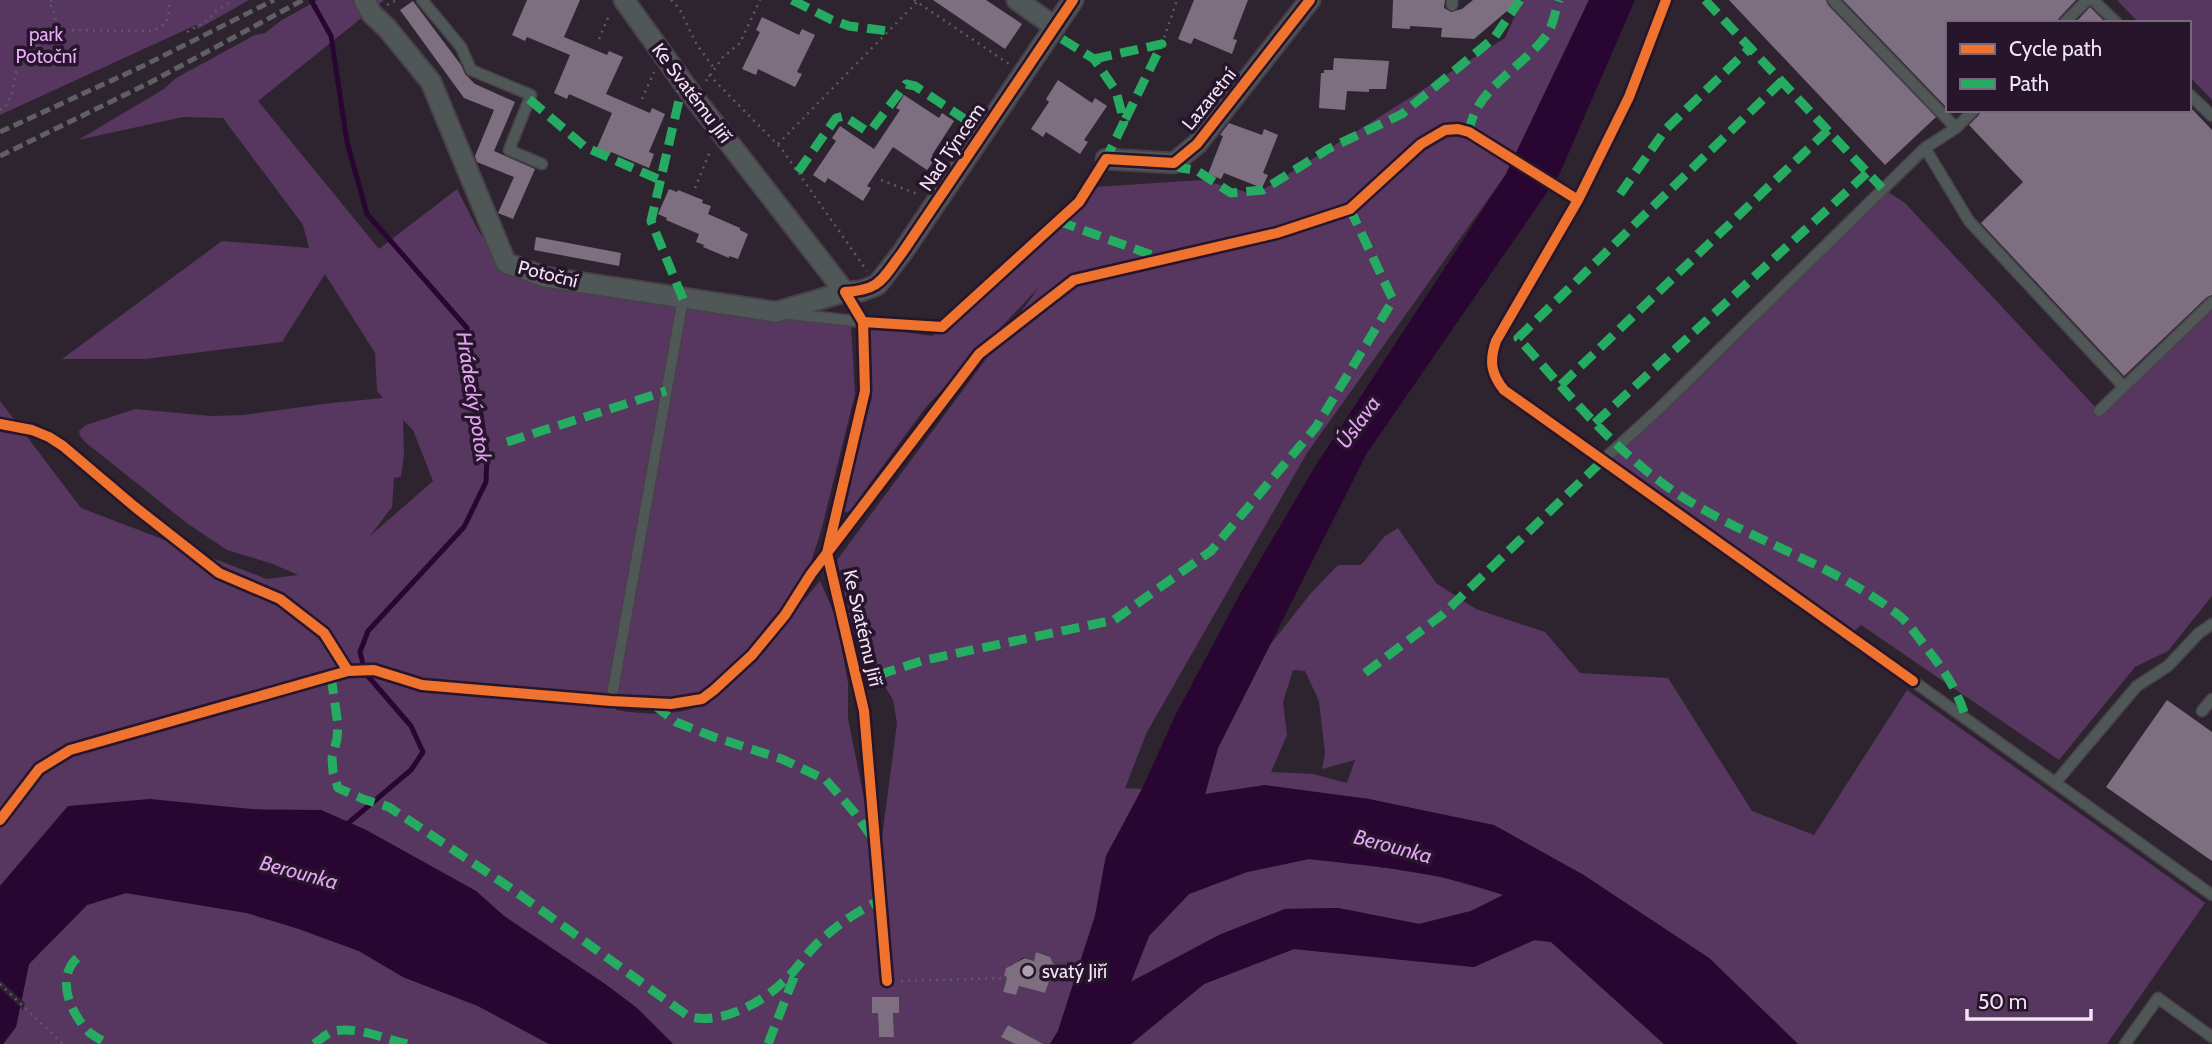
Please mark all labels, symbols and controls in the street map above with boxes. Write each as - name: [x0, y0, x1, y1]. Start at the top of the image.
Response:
- legend: [1946, 21, 2191, 112]
- park label: park Potoční: [16, 23, 77, 68]
- text: Cycle path: [2009, 36, 2102, 61]
- street label: Ke Svatému Jiří: [647, 39, 737, 147]
- street label: Lazaretní: [1177, 63, 1241, 135]
- text: Path: [2009, 71, 2049, 96]
- street label: Nad Týncem: [914, 99, 990, 195]
- street label: Potoční: [516, 255, 580, 293]
- water label: Hrádecký potok: [451, 330, 497, 465]
- water label: Úslava: [1330, 390, 1385, 453]
- street label: Ke Svatému Jiří: [838, 568, 888, 688]
- water label: Berounka: [1351, 824, 1435, 868]
- water label: Berounka: [257, 850, 341, 894]
- place label: svatý Jiří: [1042, 960, 1107, 983]
- marker: svatý Jiří: [1020, 963, 1036, 979]
- scale bar: [1967, 978, 2091, 1022]
- text: 50 m: [1978, 989, 2027, 1014]

